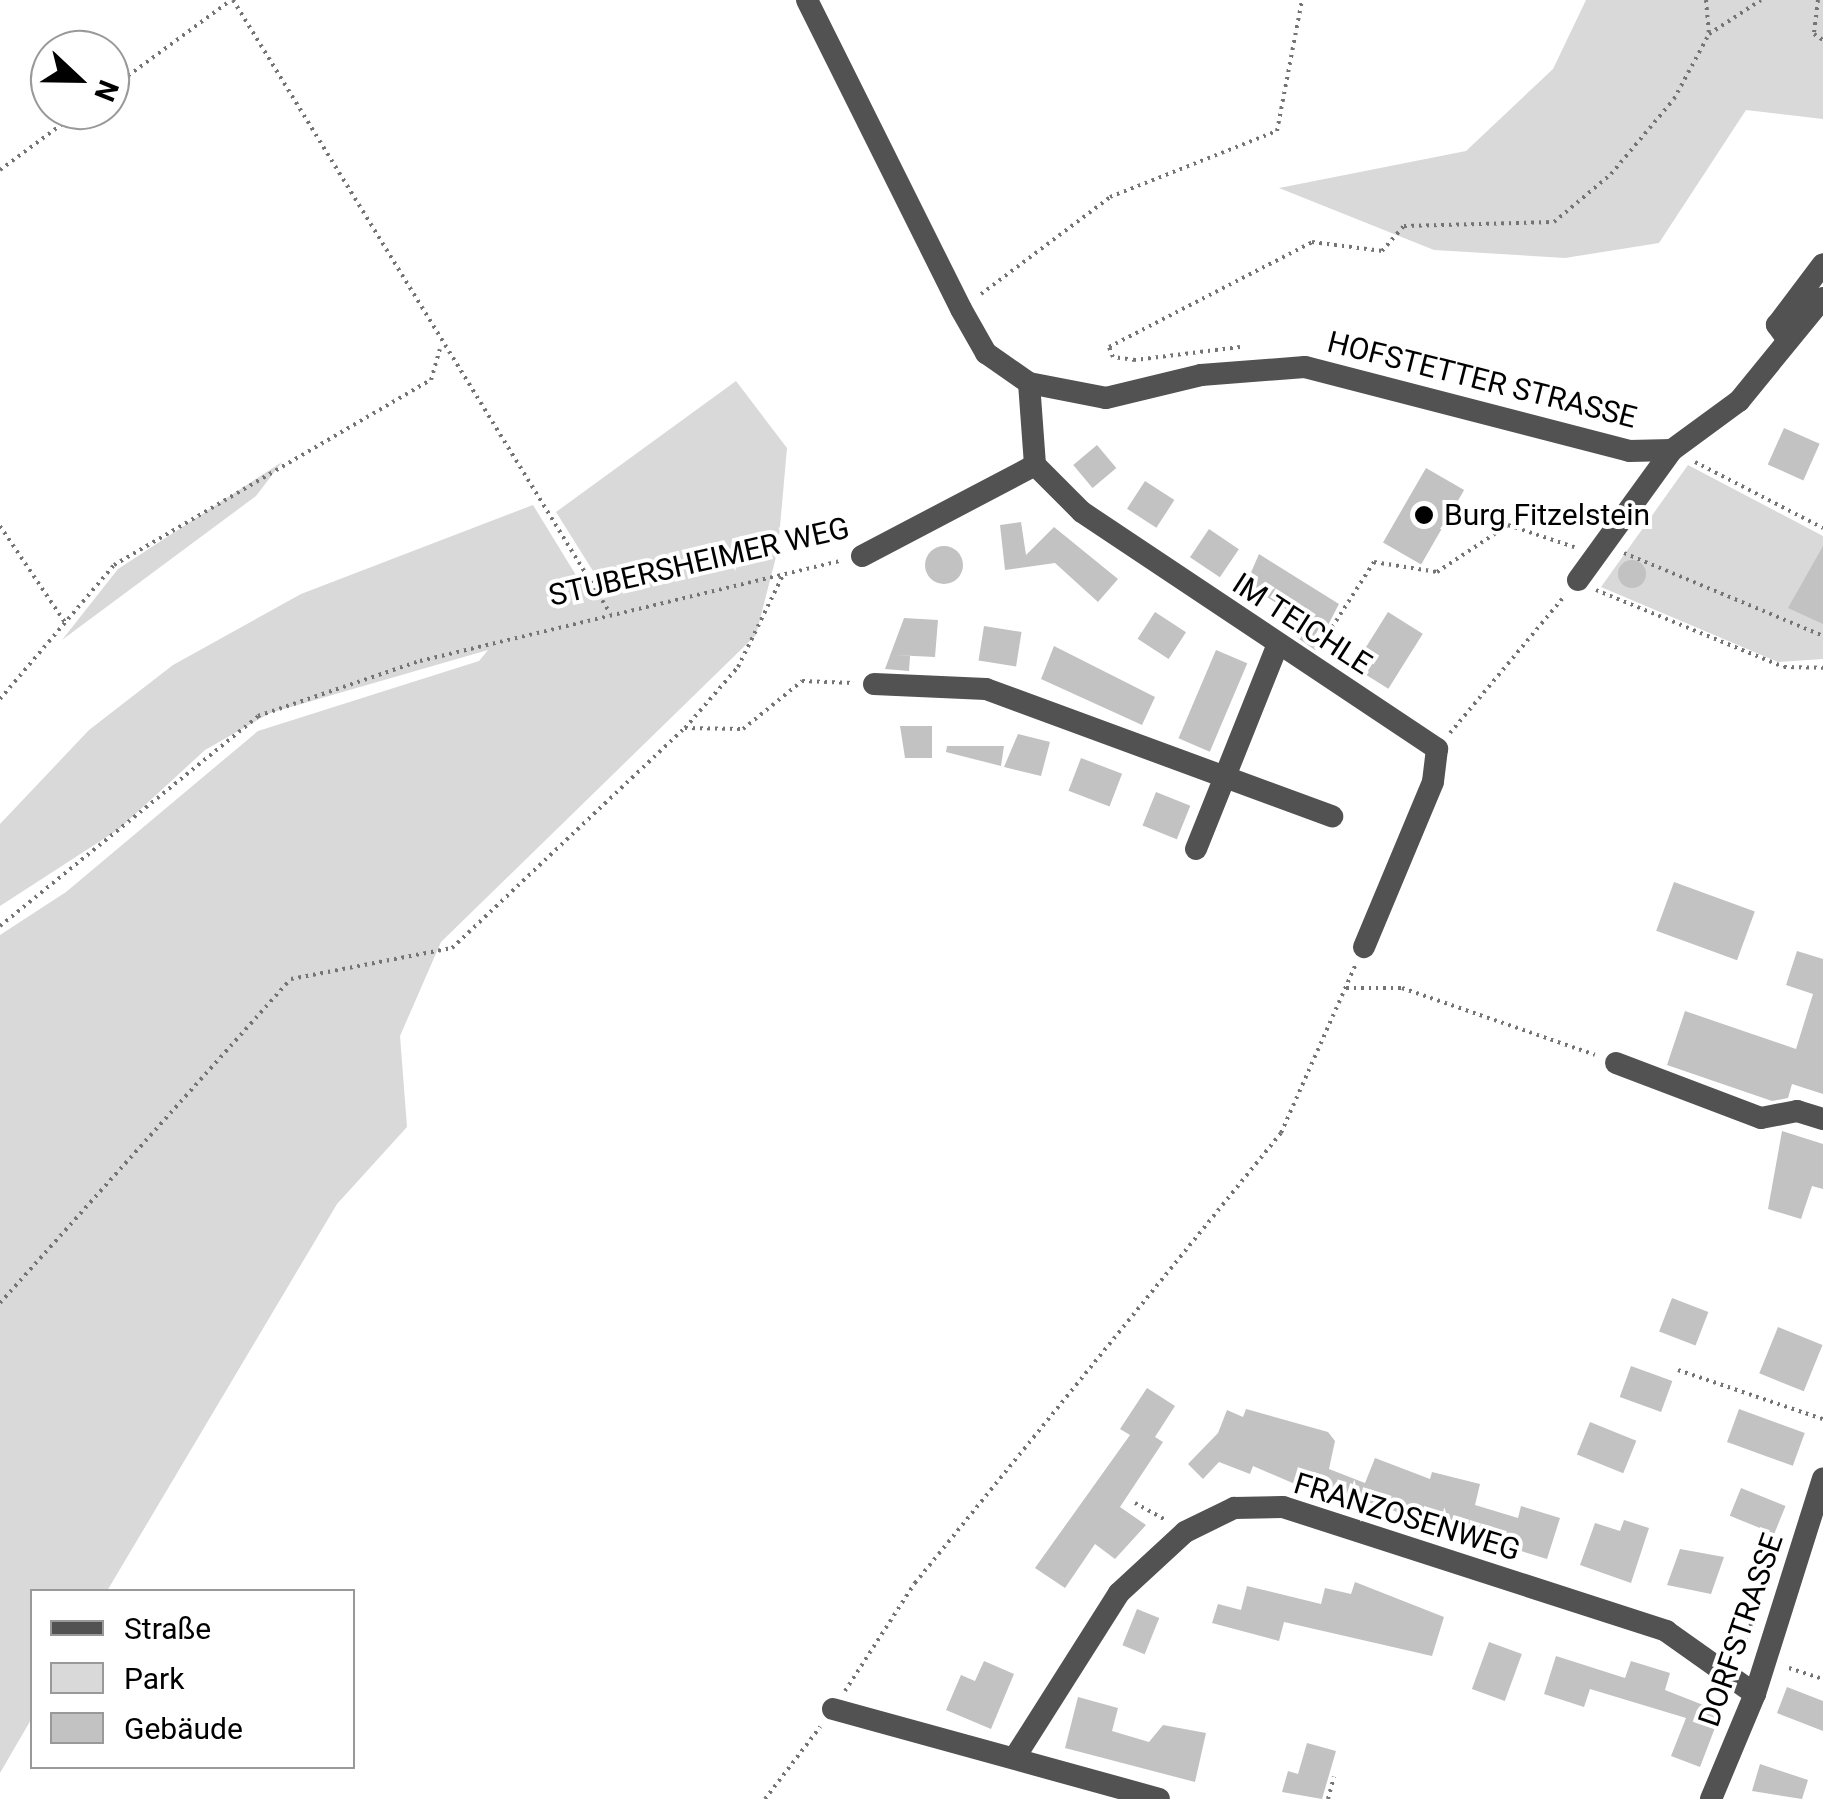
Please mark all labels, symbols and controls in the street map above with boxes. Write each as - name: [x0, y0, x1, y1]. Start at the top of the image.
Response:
- north arrow: [30, 30, 130, 130]
- text: N: [87, 75, 125, 106]
- street label: HOFSTETTER STRASSE: [1324, 324, 1640, 436]
- place label: Burg Fitzelstein: [1444, 497, 1650, 533]
- marker: Burg Fitzelstein: [1413, 504, 1435, 526]
- street label: STUBERSHEIMER WEG: [545, 510, 853, 614]
- street label: IM TEICHLE: [1226, 566, 1378, 682]
- street label: FRANZOSENWEG: [1290, 1465, 1524, 1569]
- street label: DORFSTRASSE: [1691, 1529, 1791, 1731]
- legend: [30, 1589, 355, 1769]
- text: Straße: [124, 1611, 211, 1646]
- text: Park: [124, 1661, 184, 1696]
- text: Gebäude: [124, 1711, 243, 1746]

